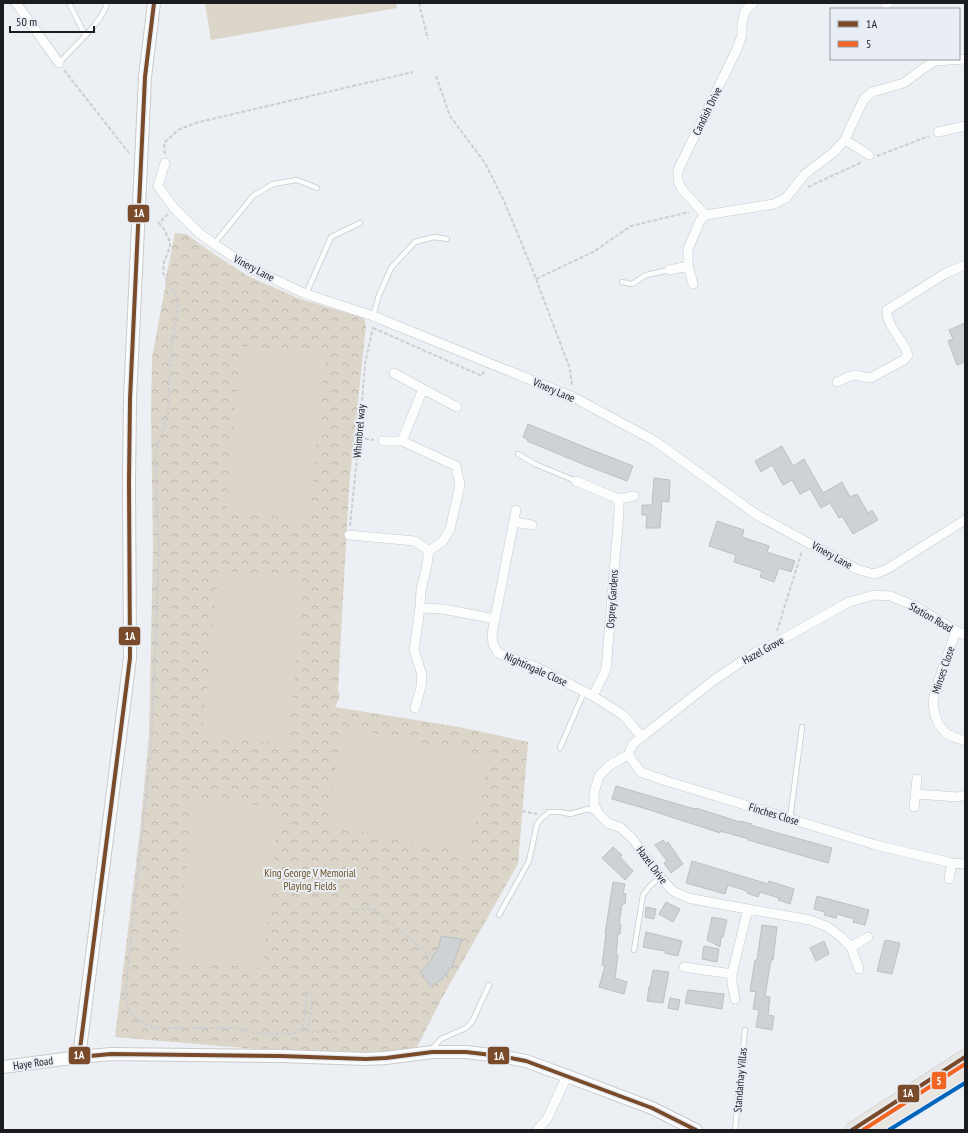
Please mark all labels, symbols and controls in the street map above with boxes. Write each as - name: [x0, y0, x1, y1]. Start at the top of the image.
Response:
- scale bar: [10, 8, 94, 34]
- legend: [830, 8, 960, 60]
- text: 50 m: [16, 14, 37, 29]
- text: 1A: [866, 16, 877, 31]
- text: 5: [866, 36, 871, 51]
- street label: Candish Drive: [689, 84, 725, 138]
- line badge: 1A: [127, 204, 150, 223]
- text: 1A: [134, 206, 145, 220]
- street label: Vinery Lane: [230, 251, 277, 285]
- street label: Vinery Lane: [530, 375, 577, 405]
- street label: Whimbrel way: [350, 403, 368, 459]
- street label: Vinery Lane: [808, 538, 855, 572]
- street label: Osprey Gardens: [603, 569, 621, 629]
- street label: Station Road: [907, 599, 956, 635]
- line badge: 1A: [118, 626, 141, 646]
- text: 1A: [125, 629, 136, 643]
- street label: Hazel Grove: [740, 633, 787, 667]
- street label: Minses Close: [928, 644, 958, 696]
- street label: Nightingale Close: [502, 649, 570, 689]
- street label: Finches Close: [747, 800, 801, 828]
- street label: Hazel Drive: [633, 843, 671, 887]
- park label: King George V Memorial Playing Fields: [264, 866, 356, 893]
- line badge: 1A: [68, 1046, 91, 1065]
- line badge: 1A: [487, 1046, 510, 1065]
- street label: Standarhay Villas: [730, 1047, 750, 1113]
- text: 1A: [74, 1048, 85, 1062]
- text: 1A: [494, 1049, 505, 1063]
- street label: Haye Road: [12, 1053, 54, 1073]
- line badge: 5: [931, 1071, 947, 1090]
- text: 5: [936, 1074, 942, 1088]
- line badge: 1A: [897, 1084, 920, 1103]
- text: 1A: [903, 1086, 914, 1100]

